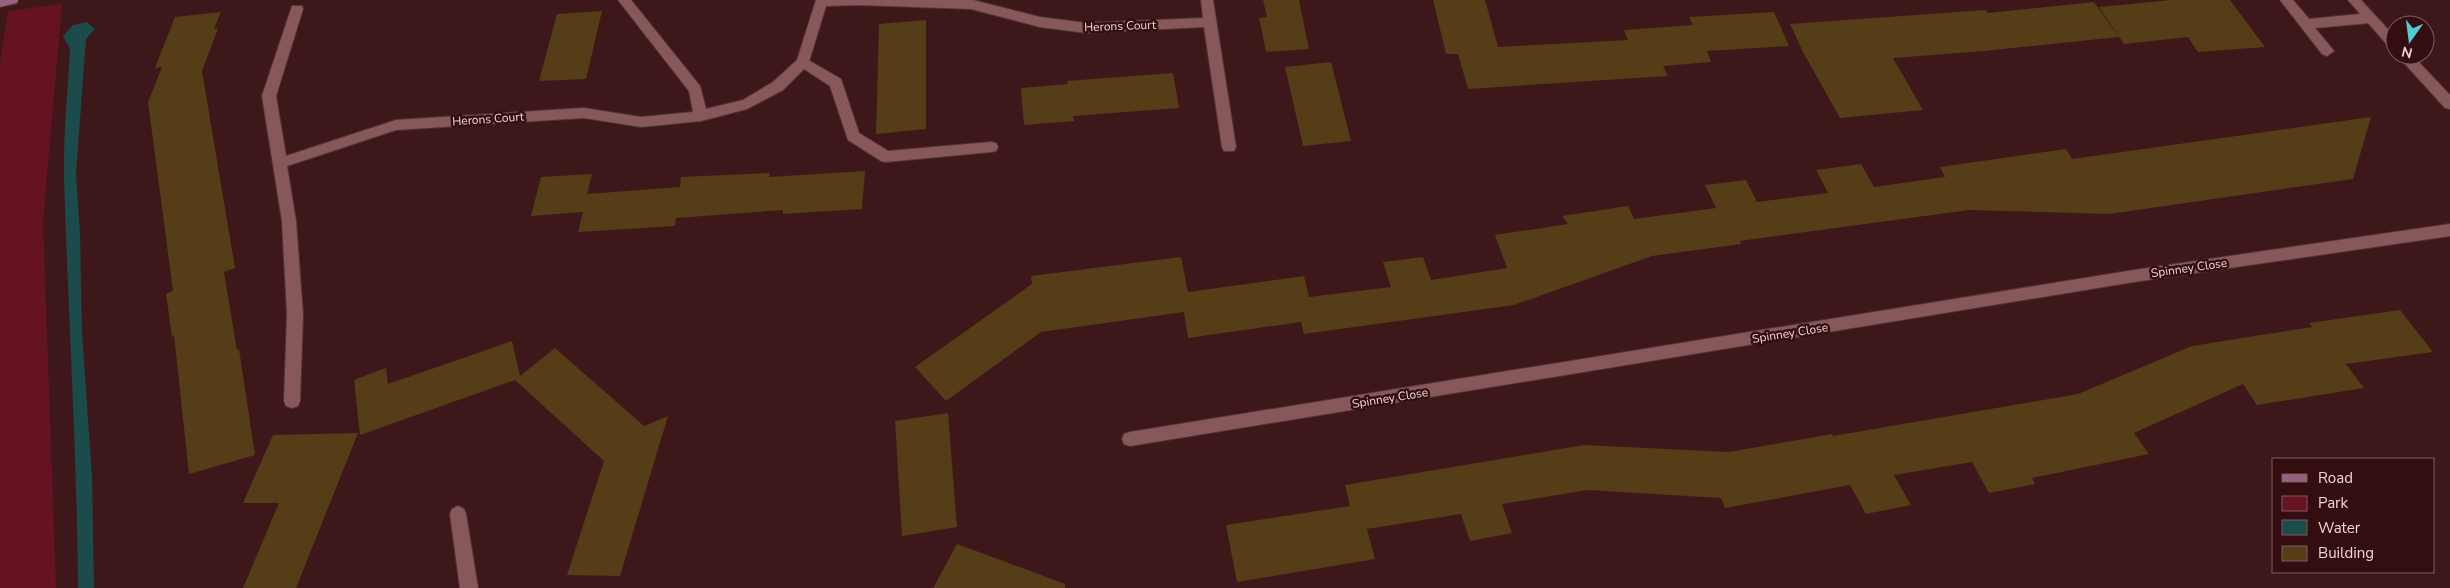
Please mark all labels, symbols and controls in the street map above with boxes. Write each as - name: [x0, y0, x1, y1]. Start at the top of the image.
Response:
- north arrow: [2385, 15, 2435, 65]
- street label: Herons Court: [1084, 17, 1157, 35]
- text: N: [2400, 42, 2414, 63]
- street label: Herons Court: [452, 108, 525, 129]
- street label: Spinney Close: [2150, 255, 2228, 281]
- street label: Spinney Close: [1751, 319, 1829, 347]
- street label: Spinney Close: [1351, 384, 1429, 412]
- legend: [2272, 458, 2435, 573]
- text: Road: [2318, 468, 2353, 488]
- text: Park: [2318, 493, 2348, 513]
- text: Water: [2318, 518, 2361, 538]
- text: Building: [2318, 543, 2374, 563]

